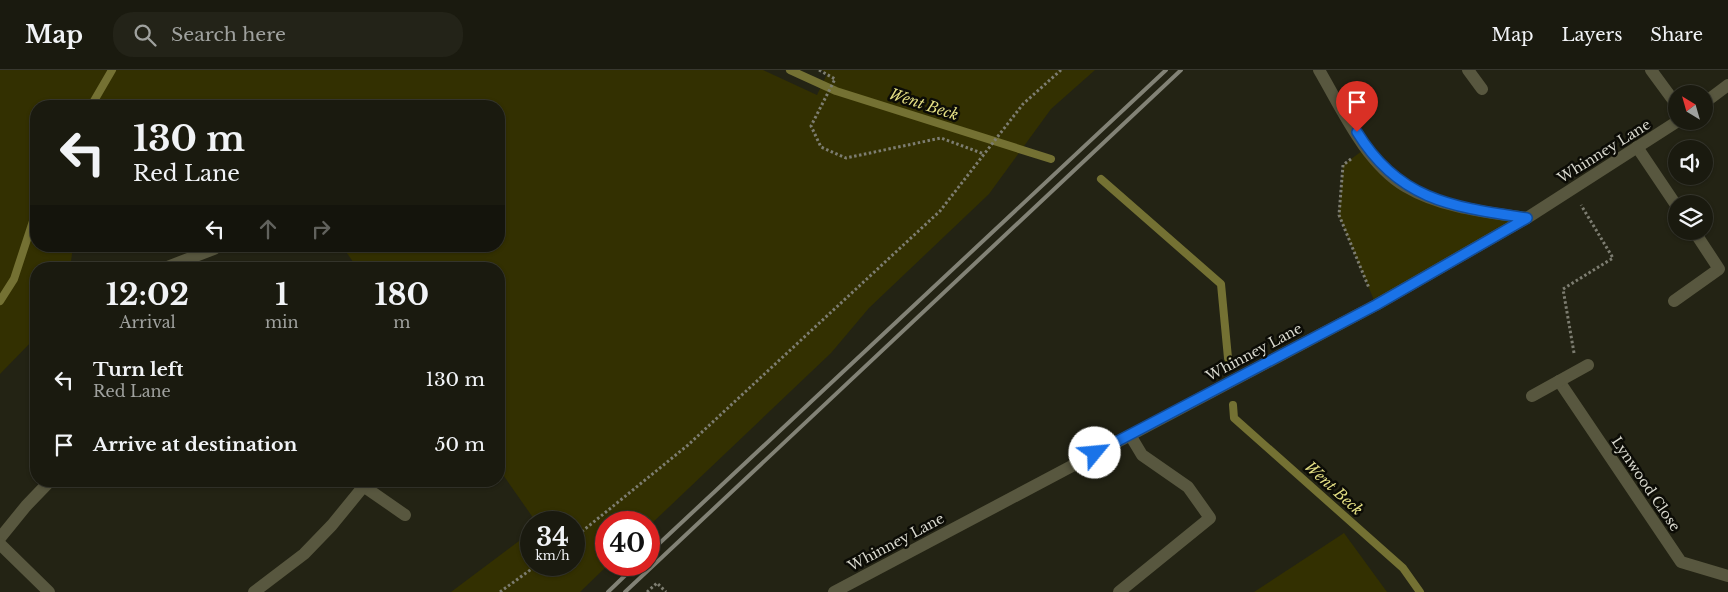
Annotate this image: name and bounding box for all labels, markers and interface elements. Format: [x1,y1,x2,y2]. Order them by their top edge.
search box [113,12,463,57]
text: Map [25,20,83,49]
icon: search [131,21,159,49]
text: Search here [171,23,286,46]
text: Map [1492,24,1533,46]
text: Layers [1561,24,1622,46]
text: Share [1650,24,1703,46]
pin [1336,81,1378,132]
water label: Went Beck [887,84,961,124]
north arrow [1668,85,1712,130]
map controls [1668,85,1713,240]
icon: arrive [1343,88,1371,116]
street label: Whinney Lane [1553,115,1654,187]
text: 130 m [133,117,245,160]
icon: left [50,120,115,185]
button: sound [1668,140,1713,185]
text: Red Lane [133,160,240,187]
button: layers [1668,195,1713,240]
icon: left [201,215,229,243]
icon: ahead [254,215,282,243]
icon: right [307,215,335,243]
text: 12:02 [106,276,189,313]
text: 1 [275,276,288,313]
text: 180 [374,276,429,313]
text: Arrival [119,312,176,332]
text: min [265,312,299,332]
text: m [393,312,410,332]
street label: Whinney Lane [1202,319,1305,385]
text: Turn left [93,358,184,381]
icon: left [50,366,78,394]
text: 130 m [425,368,485,391]
text: Red Lane [93,381,171,401]
position arrow [1068,426,1120,478]
icon: arrive [50,431,78,459]
text: Arrive at destination [93,433,297,456]
text: 50 m [435,433,485,456]
street label: Lynwood Close [1608,433,1684,535]
water label: Went Beck [1301,457,1367,519]
street label: Whinney Lane [844,509,947,575]
speed limit sign: 40 [595,511,660,576]
text: 34 [536,522,569,553]
text: km/h [535,548,570,563]

